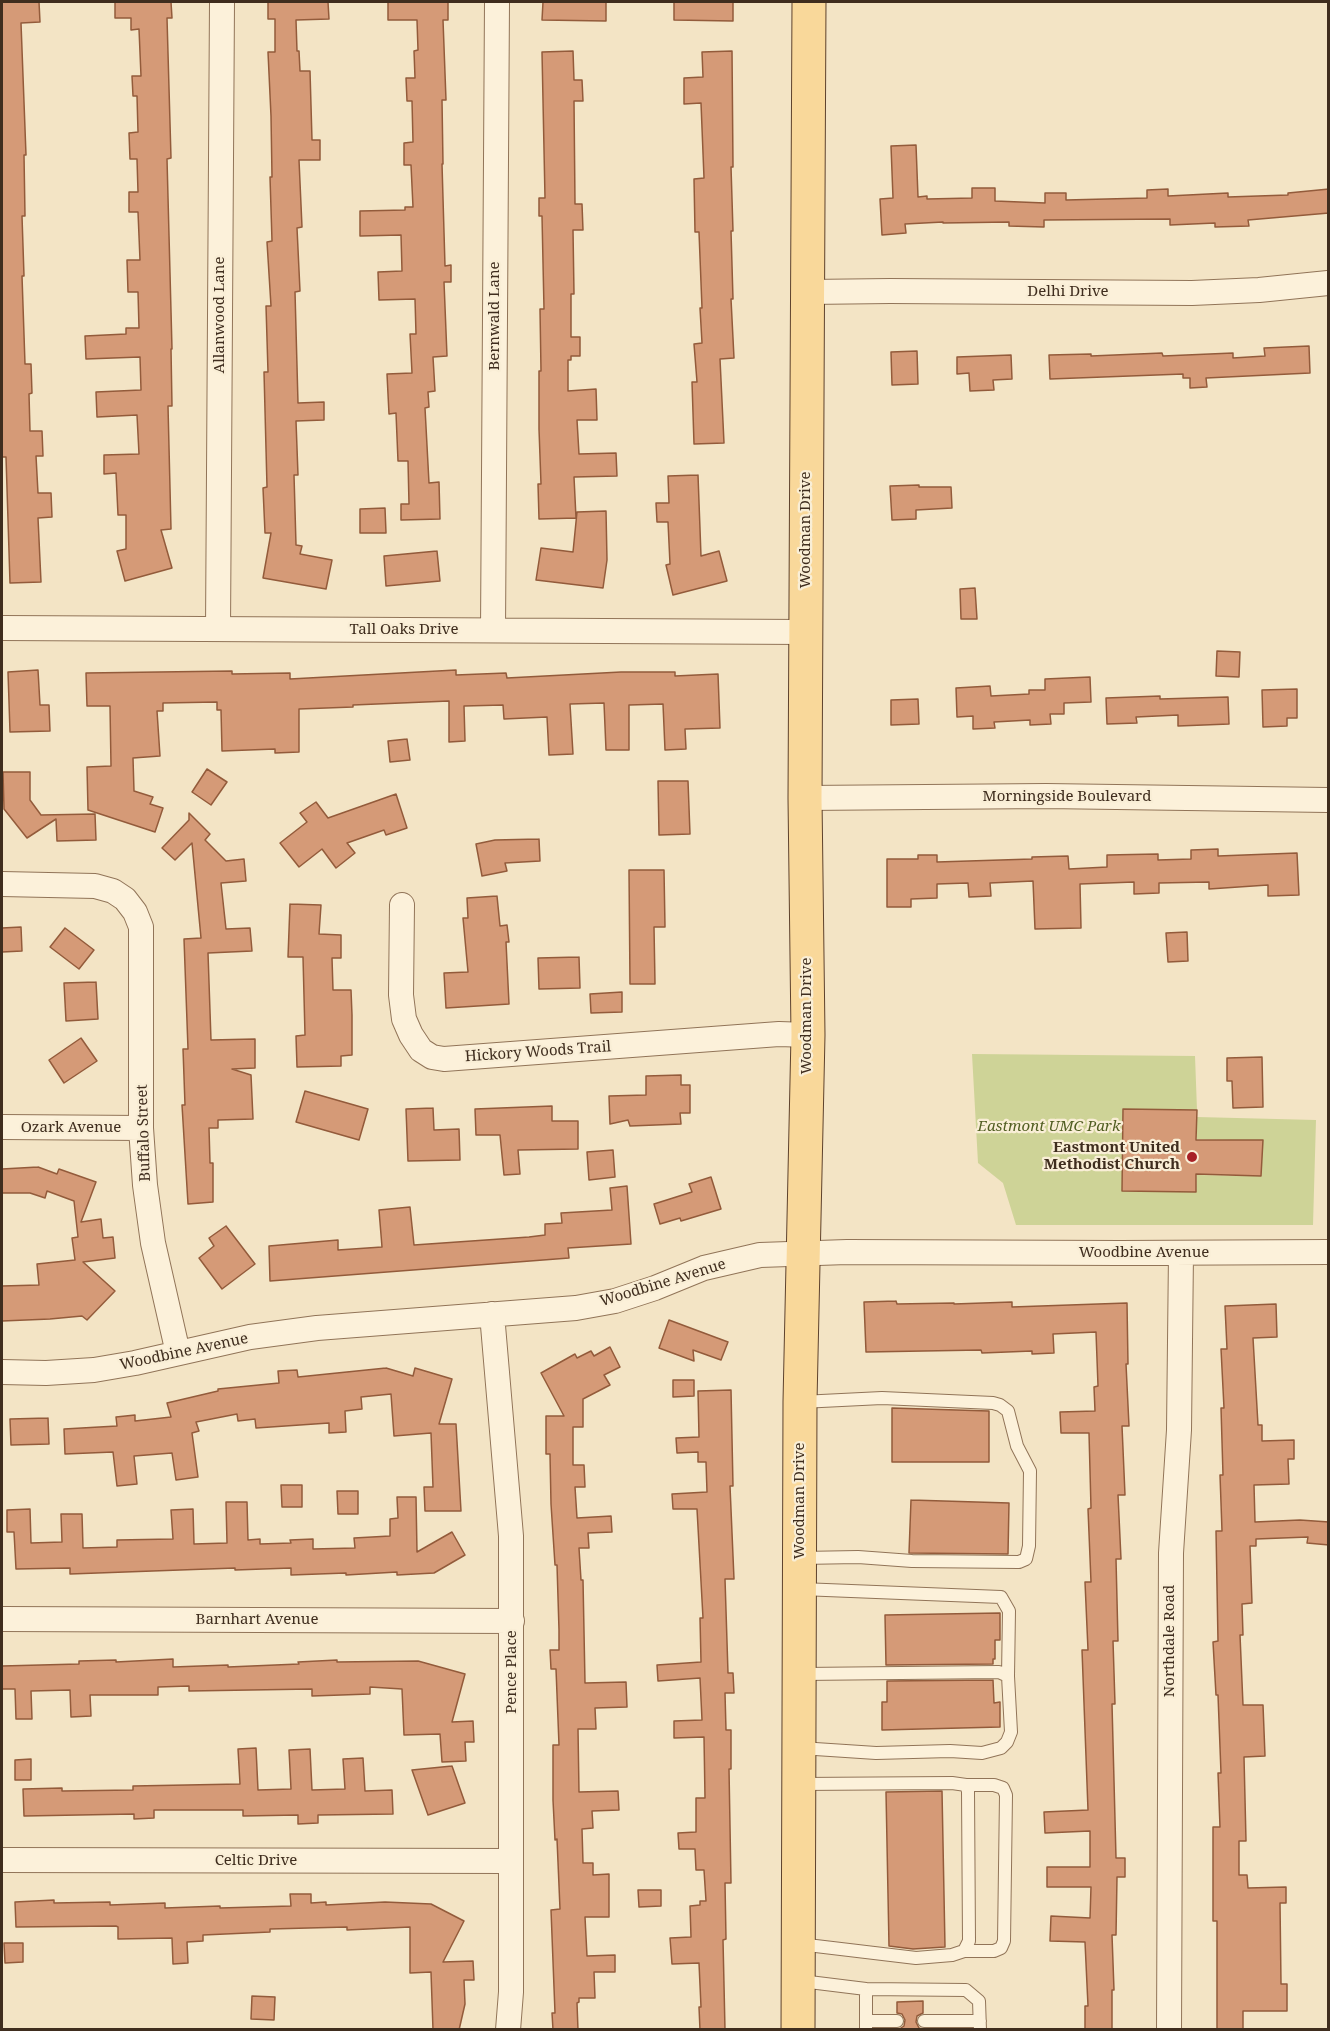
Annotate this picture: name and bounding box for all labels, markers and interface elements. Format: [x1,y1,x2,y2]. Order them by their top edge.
street label: Allanwood Lane [211,257,229,373]
street label: Bernwald Lane [486,261,504,371]
street label: Delhi Drive [1027,283,1109,301]
street label: Woodman Drive [797,472,815,588]
street label: Tall Oaks Drive [350,621,458,639]
street label: Morningside Boulevard [983,788,1151,806]
street label: Woodman Drive [798,958,816,1074]
street label: Hickory Woods Trail [464,1038,612,1066]
street label: Buffalo Street [133,1084,155,1182]
park label: Eastmont UMC Park [978,1118,1120,1136]
street label: Ozark Avenue [21,1119,121,1137]
place label: Eastmont United Methodist Church [1044,1139,1180,1174]
marker: Eastmont United Methodist Church [1185,1150,1199,1164]
street label: Woodbine Avenue [1079,1244,1209,1262]
street label: Woodbine Avenue [598,1255,728,1311]
street label: Woodbine Avenue [118,1330,250,1374]
street label: Woodman Drive [791,1443,809,1559]
street label: Northdale Road [1161,1585,1179,1697]
street label: Barnhart Avenue [196,1611,318,1629]
street label: Pence Place [503,1630,521,1714]
street label: Celtic Drive [215,1852,297,1870]

